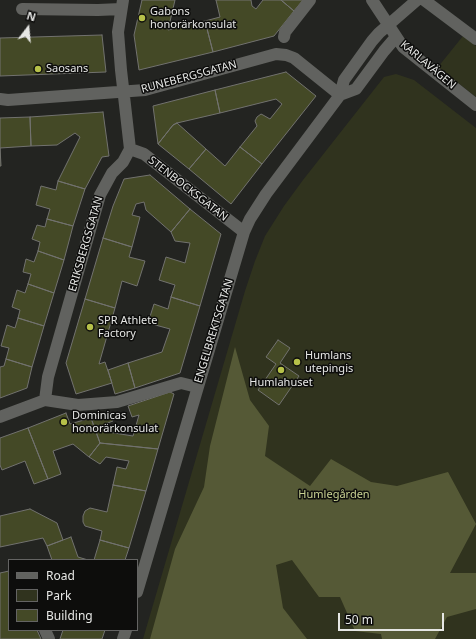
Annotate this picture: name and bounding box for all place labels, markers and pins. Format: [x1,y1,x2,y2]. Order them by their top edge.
place label: Gabons honorärkonsulat [150,5,236,31]
marker: Gabons honorärkonsulat [137,13,147,23]
place label: Saosans [46,62,88,76]
marker: Saosans [33,64,43,74]
place label: SPR Athlete Factory [98,314,157,340]
marker: SPR Athlete Factory [85,322,95,332]
place label: Humlans utepingis [305,349,353,375]
marker: Humlans utepingis [292,357,302,367]
marker: Humlahuset [276,365,286,375]
place label: Humlahuset [249,376,313,390]
place label: Dominicas honorärkonsulat [72,409,158,435]
marker: Dominicas honorärkonsulat [59,417,69,427]

